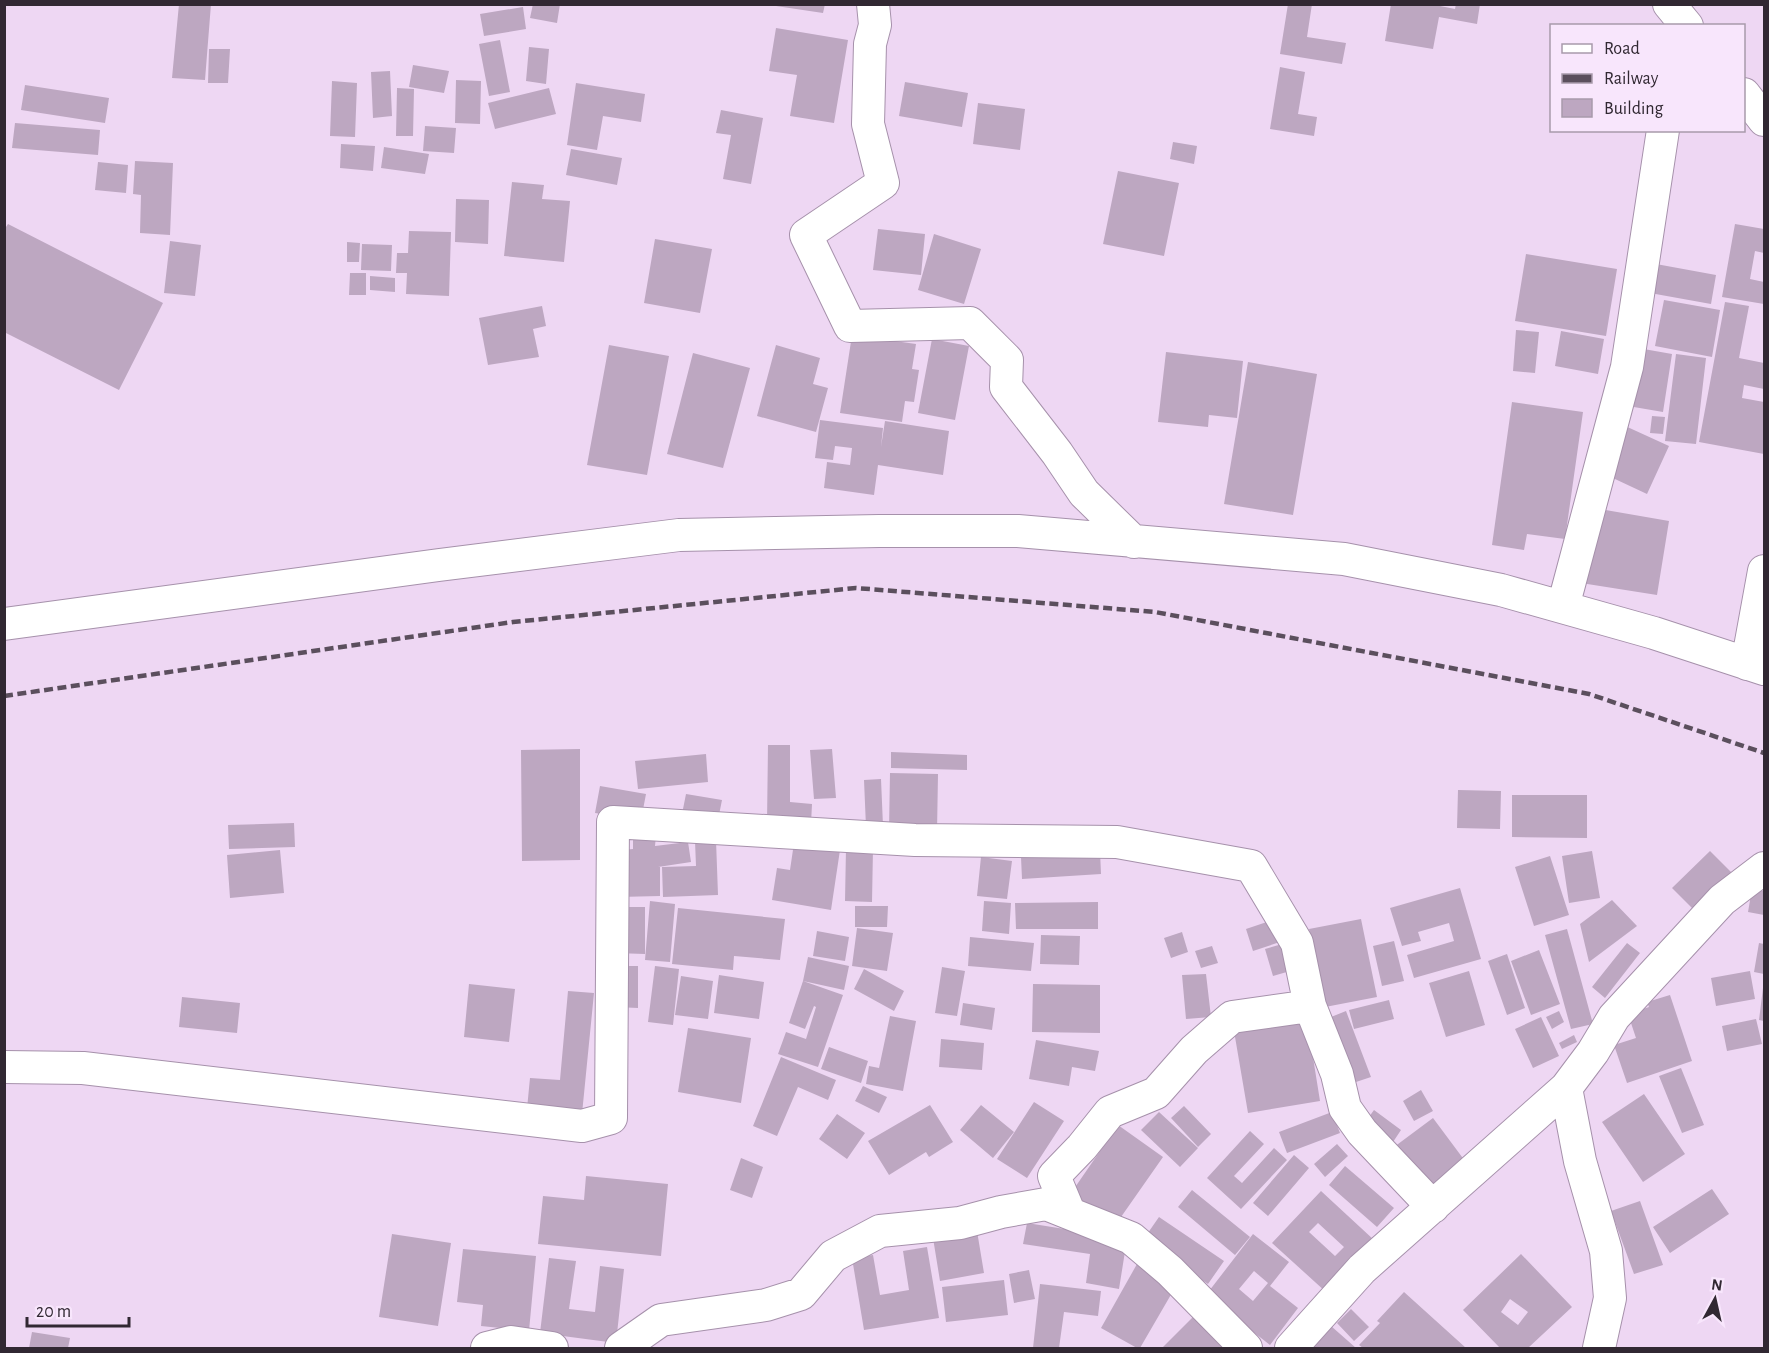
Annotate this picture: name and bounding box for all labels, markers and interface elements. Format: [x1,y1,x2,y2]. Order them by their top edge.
legend [1550,24,1745,132]
text: Road [1604,40,1640,58]
text: Railway [1604,70,1659,88]
text: Building [1604,100,1664,118]
north arrow [1685,1269,1745,1329]
text: N [1710,1276,1724,1294]
scale bar [27,1290,129,1328]
text: 20 m [36,1303,71,1321]

